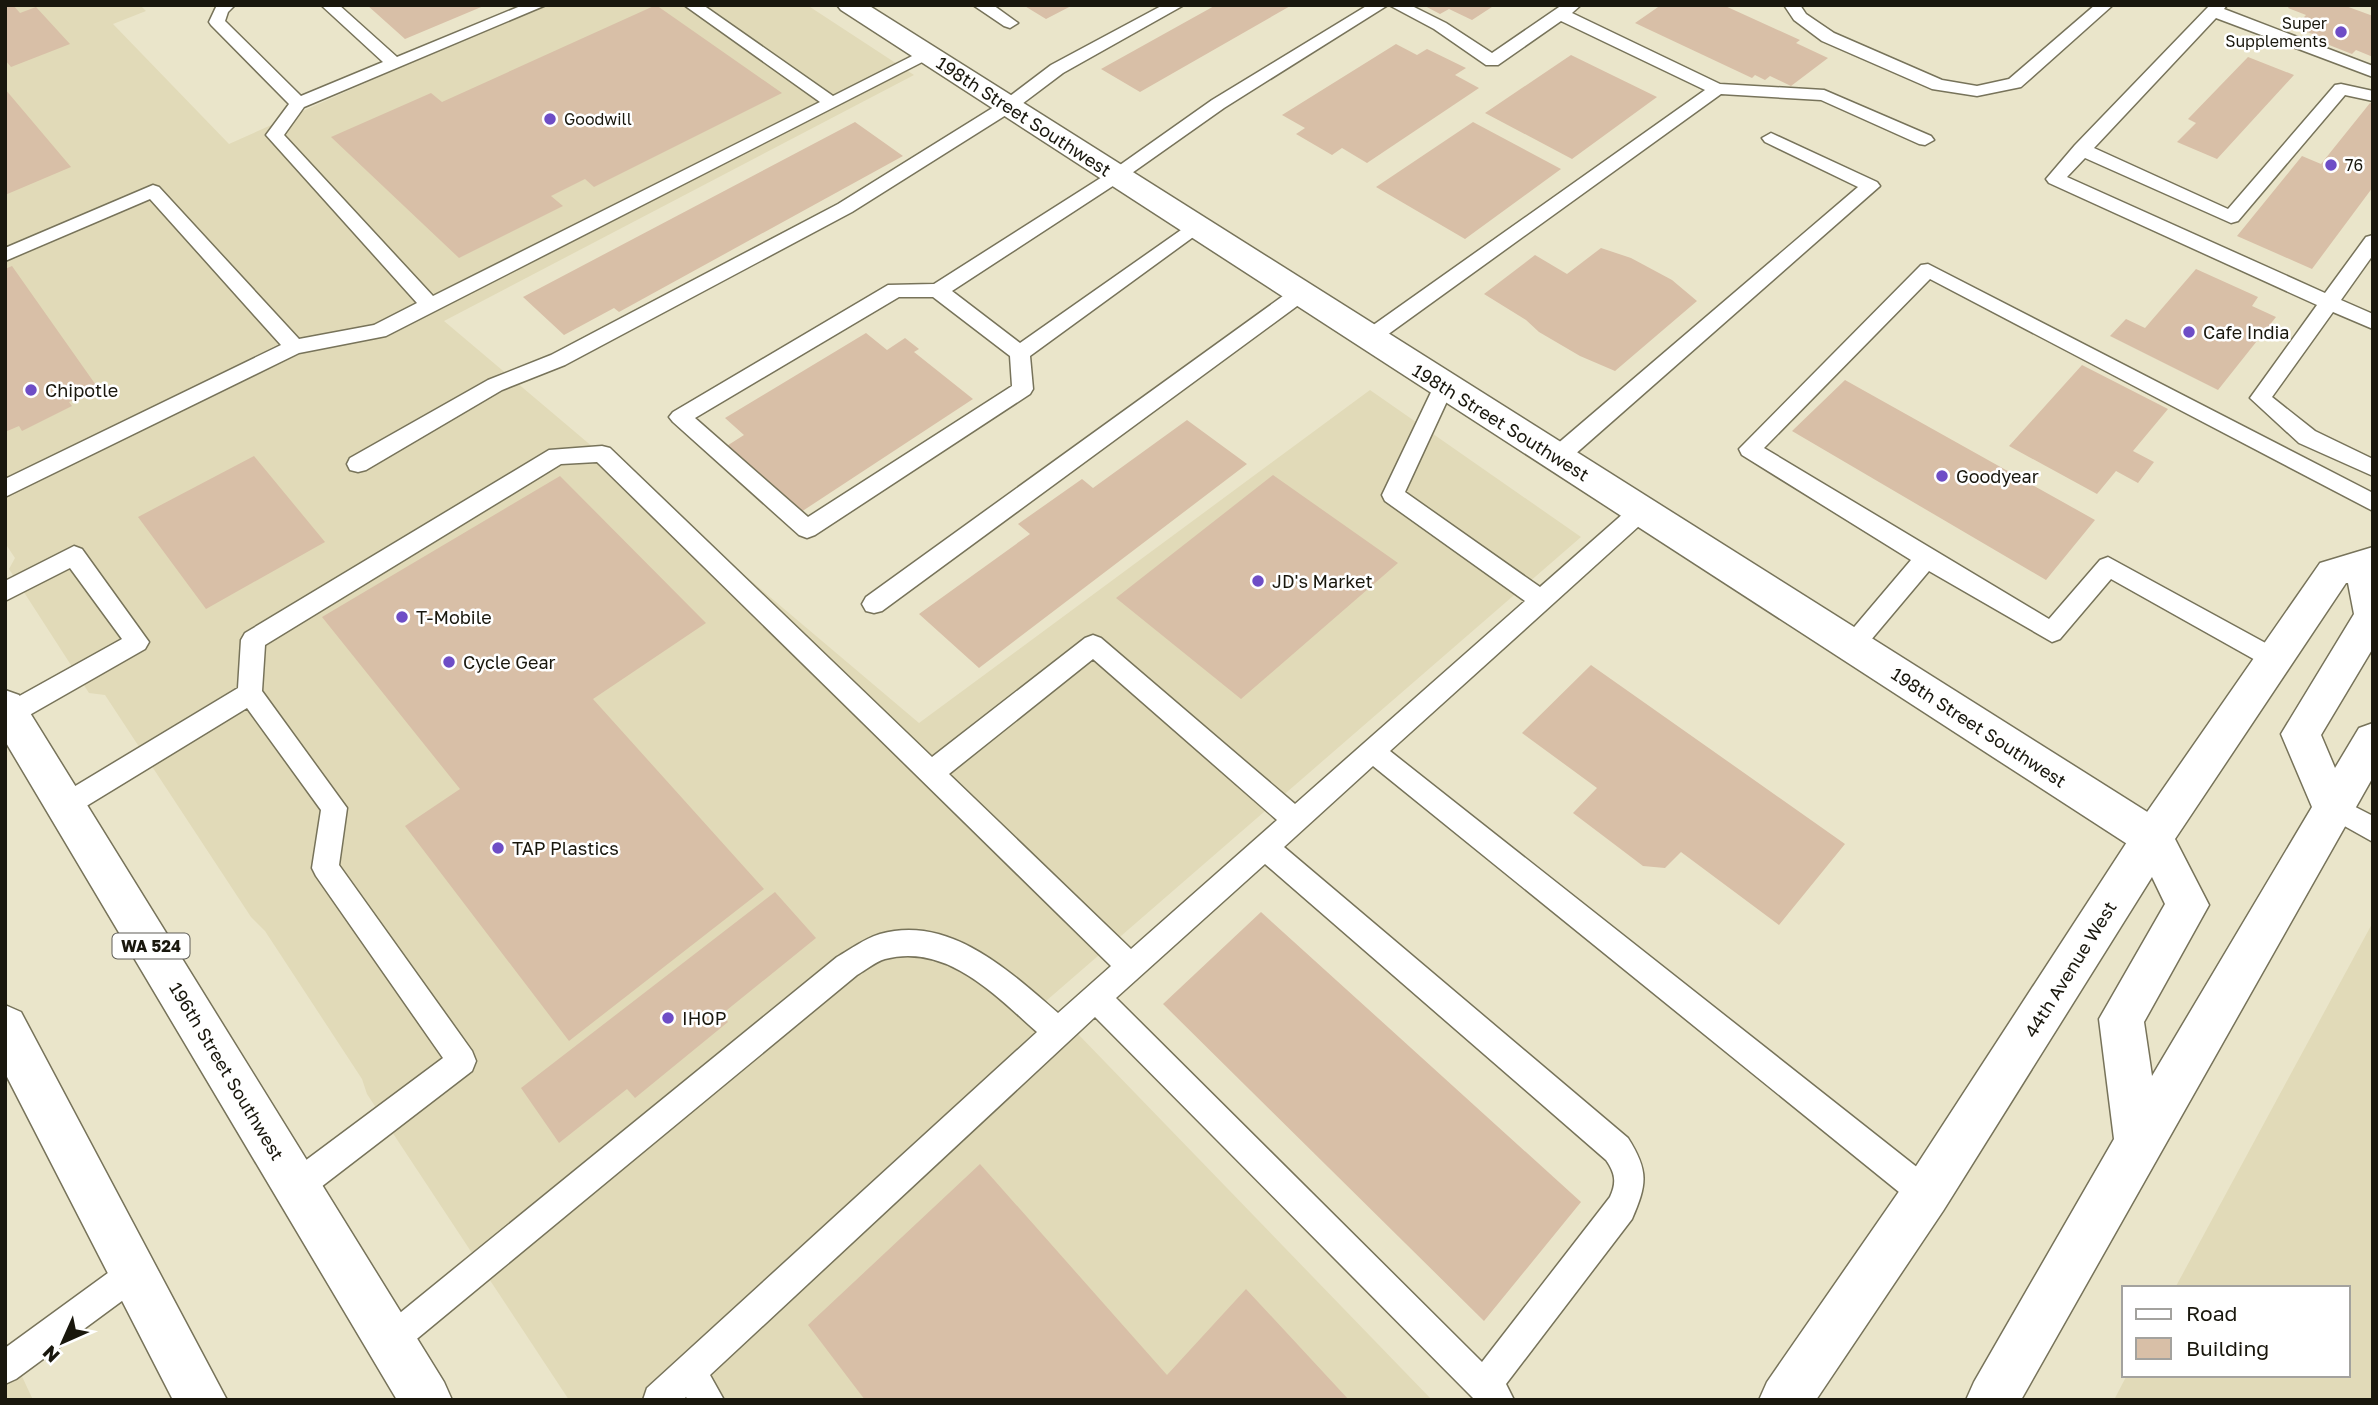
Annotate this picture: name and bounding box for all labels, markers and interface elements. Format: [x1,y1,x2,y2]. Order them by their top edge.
place label: Super Supplements [2225,13,2327,51]
marker: Super Supplements [2333,24,2349,40]
street label: 198th Street Southwest [932,51,1116,181]
place label: Goodwill [564,109,632,129]
marker: Goodwill [542,111,558,127]
place label: 76 [2345,155,2363,175]
marker: 76 [2323,157,2339,173]
place label: Cafe India [2203,321,2290,343]
marker: Cafe India [2181,324,2197,340]
street label: 198th Street Southwest [1409,359,1593,485]
place label: Chipotle [45,379,118,401]
marker: Chipotle [23,382,39,398]
place label: Goodyear [1956,465,2039,487]
marker: Goodyear [1934,468,1950,484]
place label: JD's Market [1272,570,1373,592]
marker: JD's Market [1250,573,1266,589]
place label: T-Mobile [416,606,492,628]
marker: T-Mobile [394,609,410,625]
place label: Cycle Gear [463,651,556,673]
marker: Cycle Gear [441,654,457,670]
street label: 198th Street Southwest [1887,662,2071,792]
place label: TAP Plastics [512,837,619,859]
marker: TAP Plastics [490,840,506,856]
street label: 44th Avenue West [2019,897,2121,1041]
road number: WA 524 [113,934,190,958]
street label: 196th Street Southwest [165,978,289,1164]
place label: IHOP [682,1007,726,1029]
marker: IHOP [660,1010,676,1026]
legend [2122,1286,2350,1377]
text: Road [2186,1300,2237,1326]
north arrow [28,1307,98,1377]
text: Building [2186,1335,2269,1361]
text: N [37,1341,64,1368]

